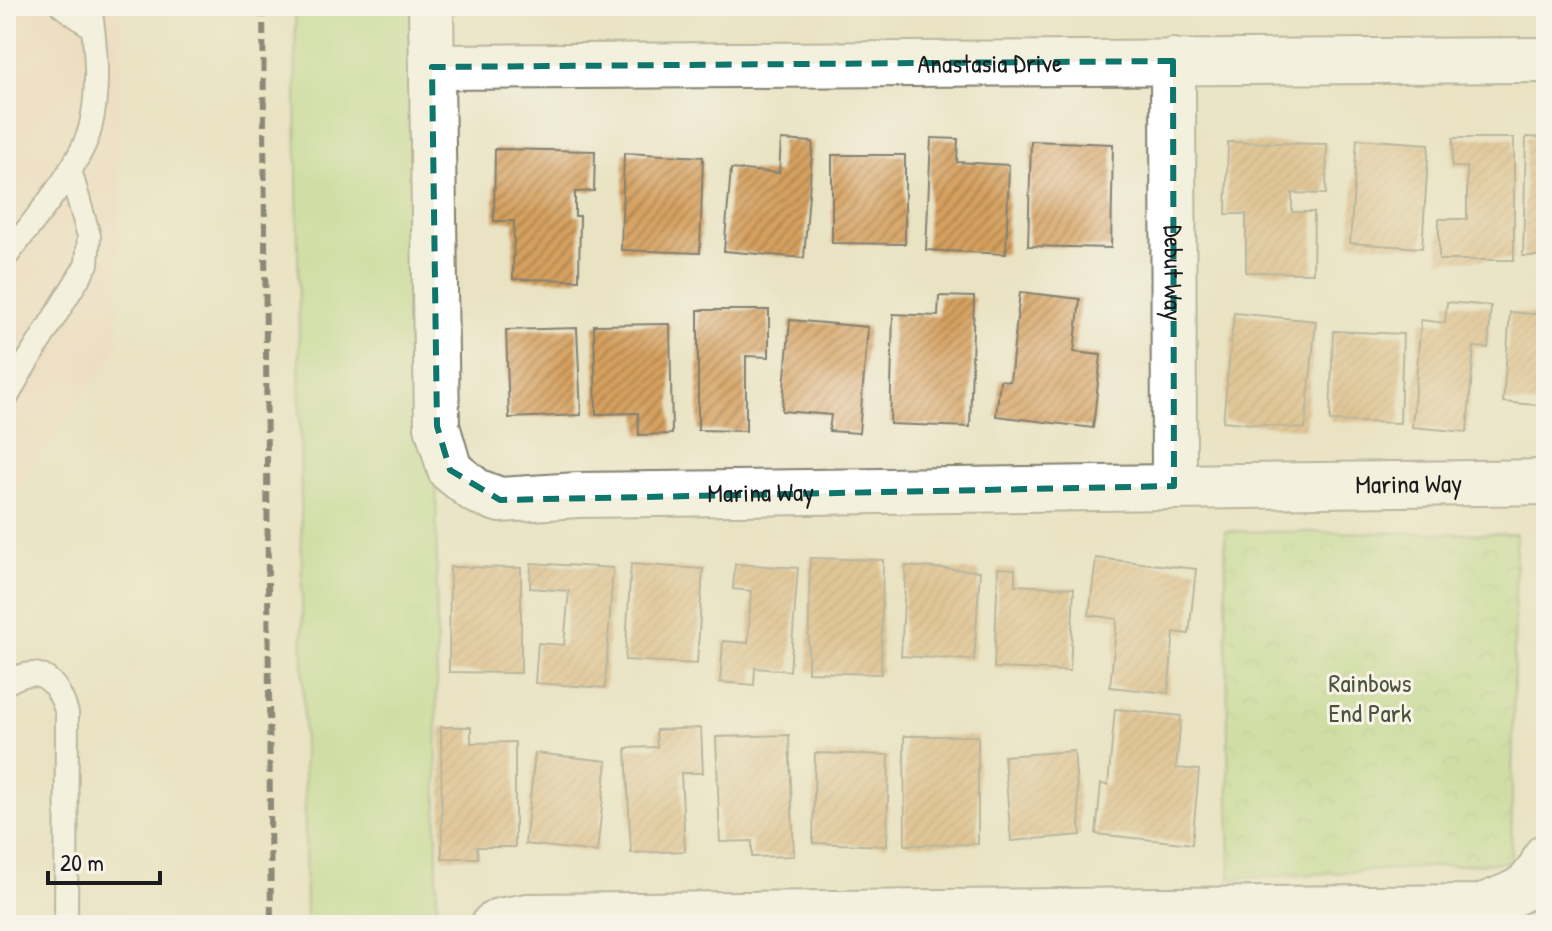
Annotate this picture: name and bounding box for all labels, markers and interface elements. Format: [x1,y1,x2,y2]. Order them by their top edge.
street label: Anastasia Drive [917,45,1063,81]
street label: Debut Way [1156,225,1192,321]
street label: Marina Way [1355,465,1462,502]
street label: Marina Way [707,474,814,510]
park label: Rainbows End Park [1329,665,1412,730]
scale bar [48,835,160,885]
text: 20 m [60,846,104,878]

